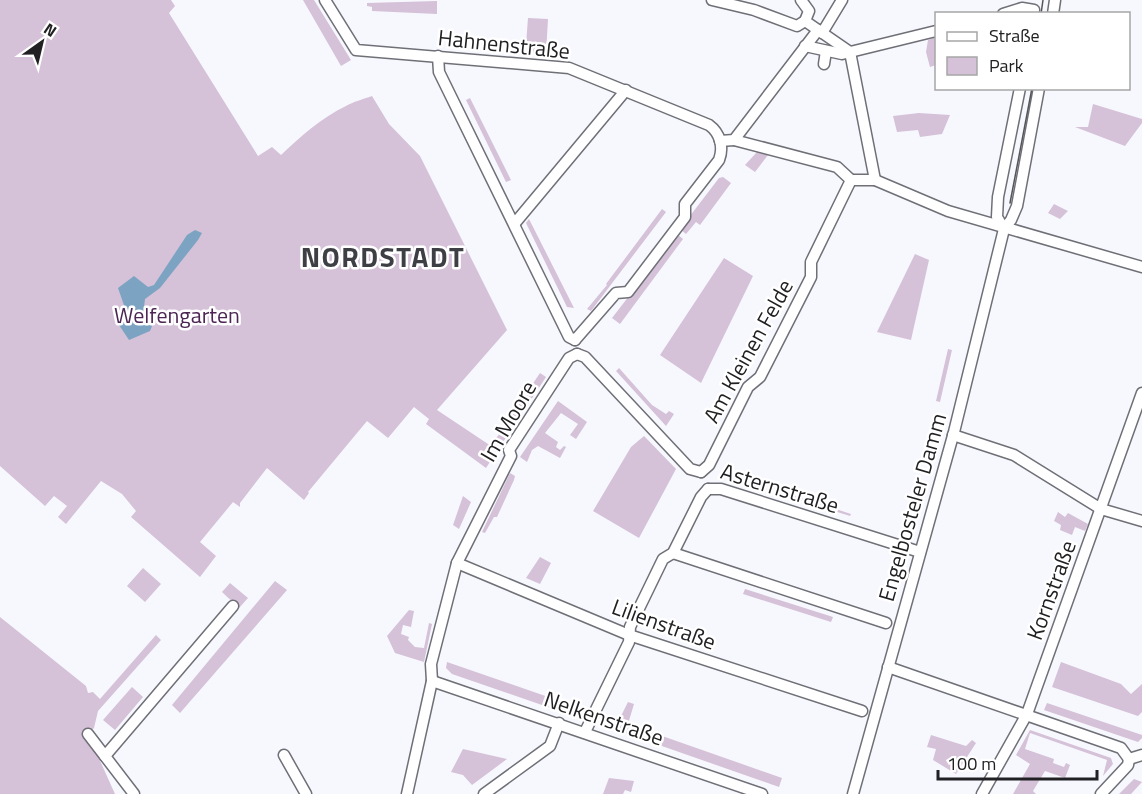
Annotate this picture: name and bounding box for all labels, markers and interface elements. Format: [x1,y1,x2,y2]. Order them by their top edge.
north arrow [12,12,72,72]
legend [935,12,1130,90]
text: N [39,17,62,43]
street label: Hahnenstraße [436,20,572,68]
text: Straße [989,22,1040,49]
text: Park [989,52,1024,79]
district label: NORDSTADT [301,235,465,278]
street label: Am Kleinen Felde [694,273,802,429]
park label: Welfengarten [114,298,240,332]
street label: Im Moore [471,374,545,468]
street label: Engelbosteler Damm [869,409,955,605]
street label: Asternstraße [717,454,843,522]
street label: Kornstraße [1017,536,1085,644]
street label: Lilienstraße [607,589,721,659]
street label: Nelkenstraße [540,682,668,754]
scale bar [938,743,1097,781]
text: 100 m [947,750,996,777]

